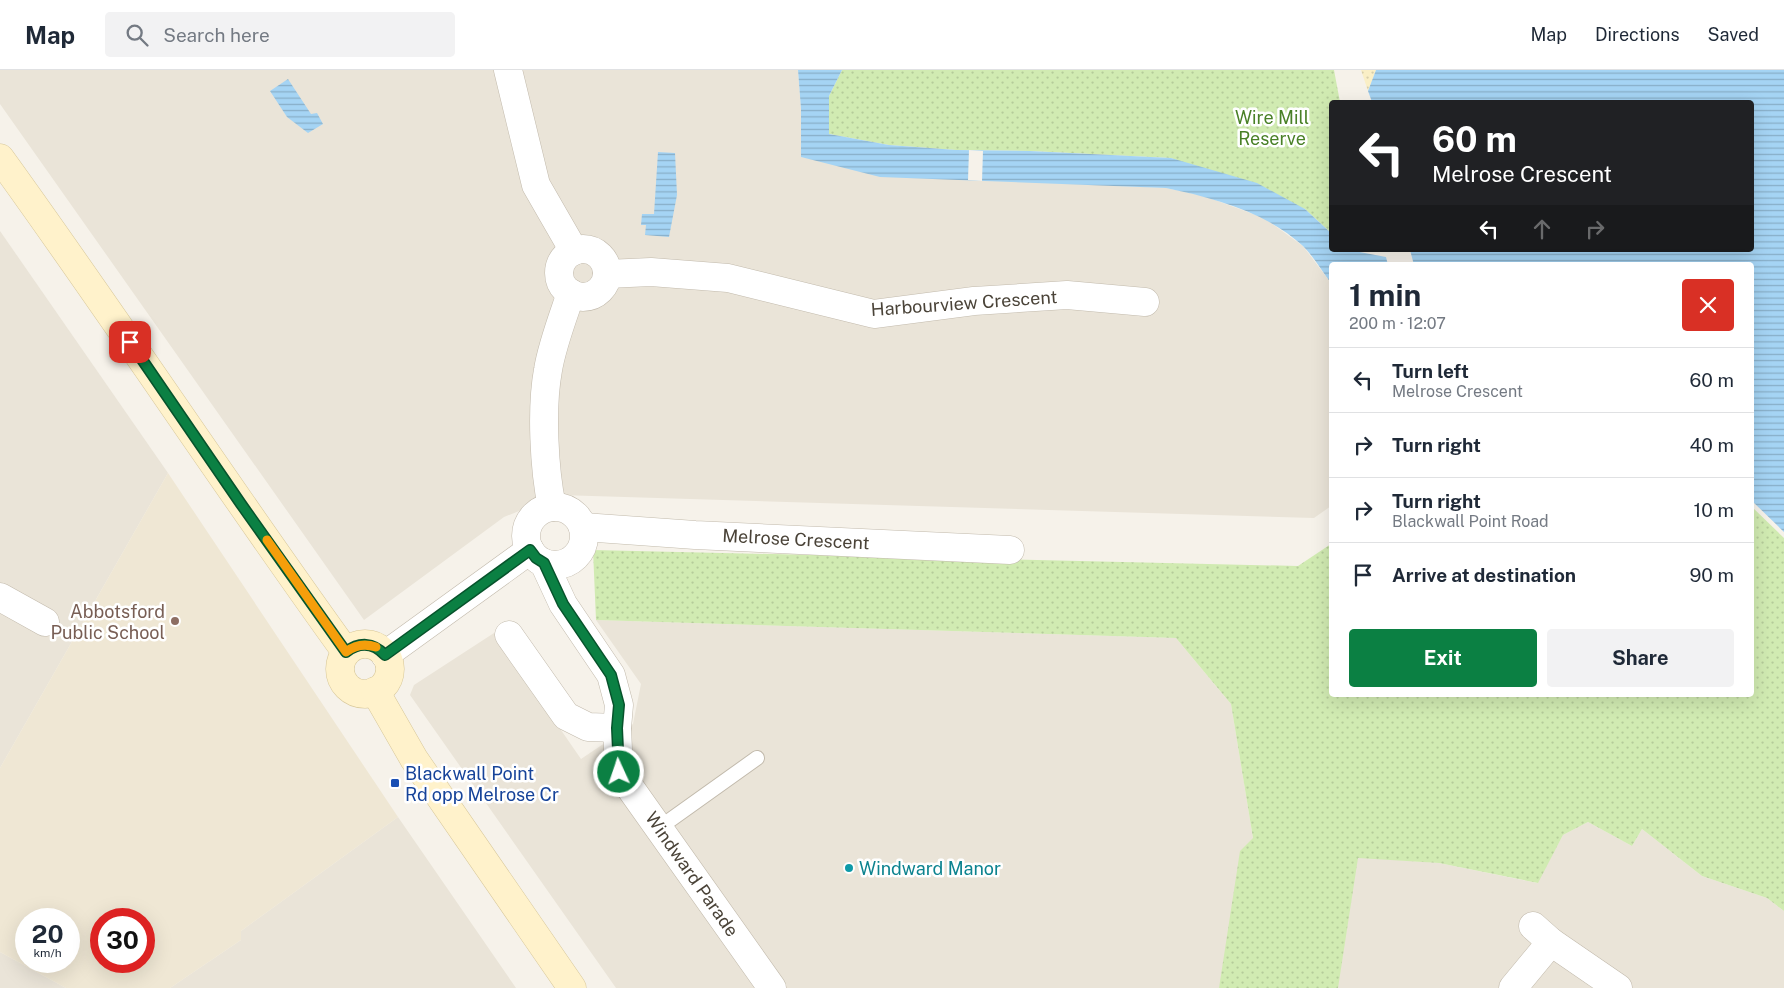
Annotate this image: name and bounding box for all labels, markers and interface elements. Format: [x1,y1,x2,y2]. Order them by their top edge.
search box [105,12,455,57]
text: Map [25,21,75,49]
icon: search [123,21,151,49]
text: Search here [163,24,270,46]
text: Map [1530,24,1567,45]
text: Directions [1595,24,1680,45]
text: Saved [1708,24,1759,45]
park label: Wire Mill Reserve [1235,107,1309,149]
text: 60 m [1432,119,1517,160]
icon: left [1349,120,1414,185]
text: Melrose Crescent [1432,161,1612,187]
icon: left [1475,215,1503,243]
icon: ahead [1528,215,1556,243]
icon: right [1581,215,1609,243]
text: 1 min [1349,277,1421,313]
button: close [1682,279,1734,331]
street label: Harbourview Crescent [870,286,1058,320]
text: 200 m · 12:07 [1349,314,1446,333]
pin [109,321,151,363]
icon: arrive [116,328,144,356]
text: Turn left [1392,360,1469,382]
icon: left [1349,366,1377,394]
text: 60 m [1690,369,1734,391]
text: Melrose Crescent [1392,382,1523,401]
icon: right [1349,431,1377,459]
text: Turn right [1392,434,1481,456]
text: 40 m [1689,434,1734,456]
text: Turn right [1392,490,1481,512]
icon: right [1349,496,1377,524]
text: 10 m [1694,499,1734,521]
text: Blackwall Point Road [1392,512,1549,531]
street label: Melrose Crescent [722,525,870,553]
icon: arrive [1349,561,1377,589]
text: Arrive at destination [1392,564,1576,586]
text: 90 m [1690,564,1734,586]
place label: Abbotsford Public School [51,601,165,643]
marker: Abbotsford Public School [169,615,181,627]
button: Exit [1349,629,1537,687]
button: Share [1547,629,1734,687]
position arrow [592,745,644,797]
place label: Blackwall Point Rd opp Melrose Cr [405,763,559,805]
marker: Blackwall Point Rd opp Melrose Cr [389,777,401,789]
street label: Windward Parade [641,808,743,940]
place label: Windward Manor [859,858,1001,879]
marker: Windward Manor [843,862,855,874]
speed limit sign: 30 [90,908,155,973]
text: 20 [32,919,64,949]
text: km/h [33,946,62,960]

